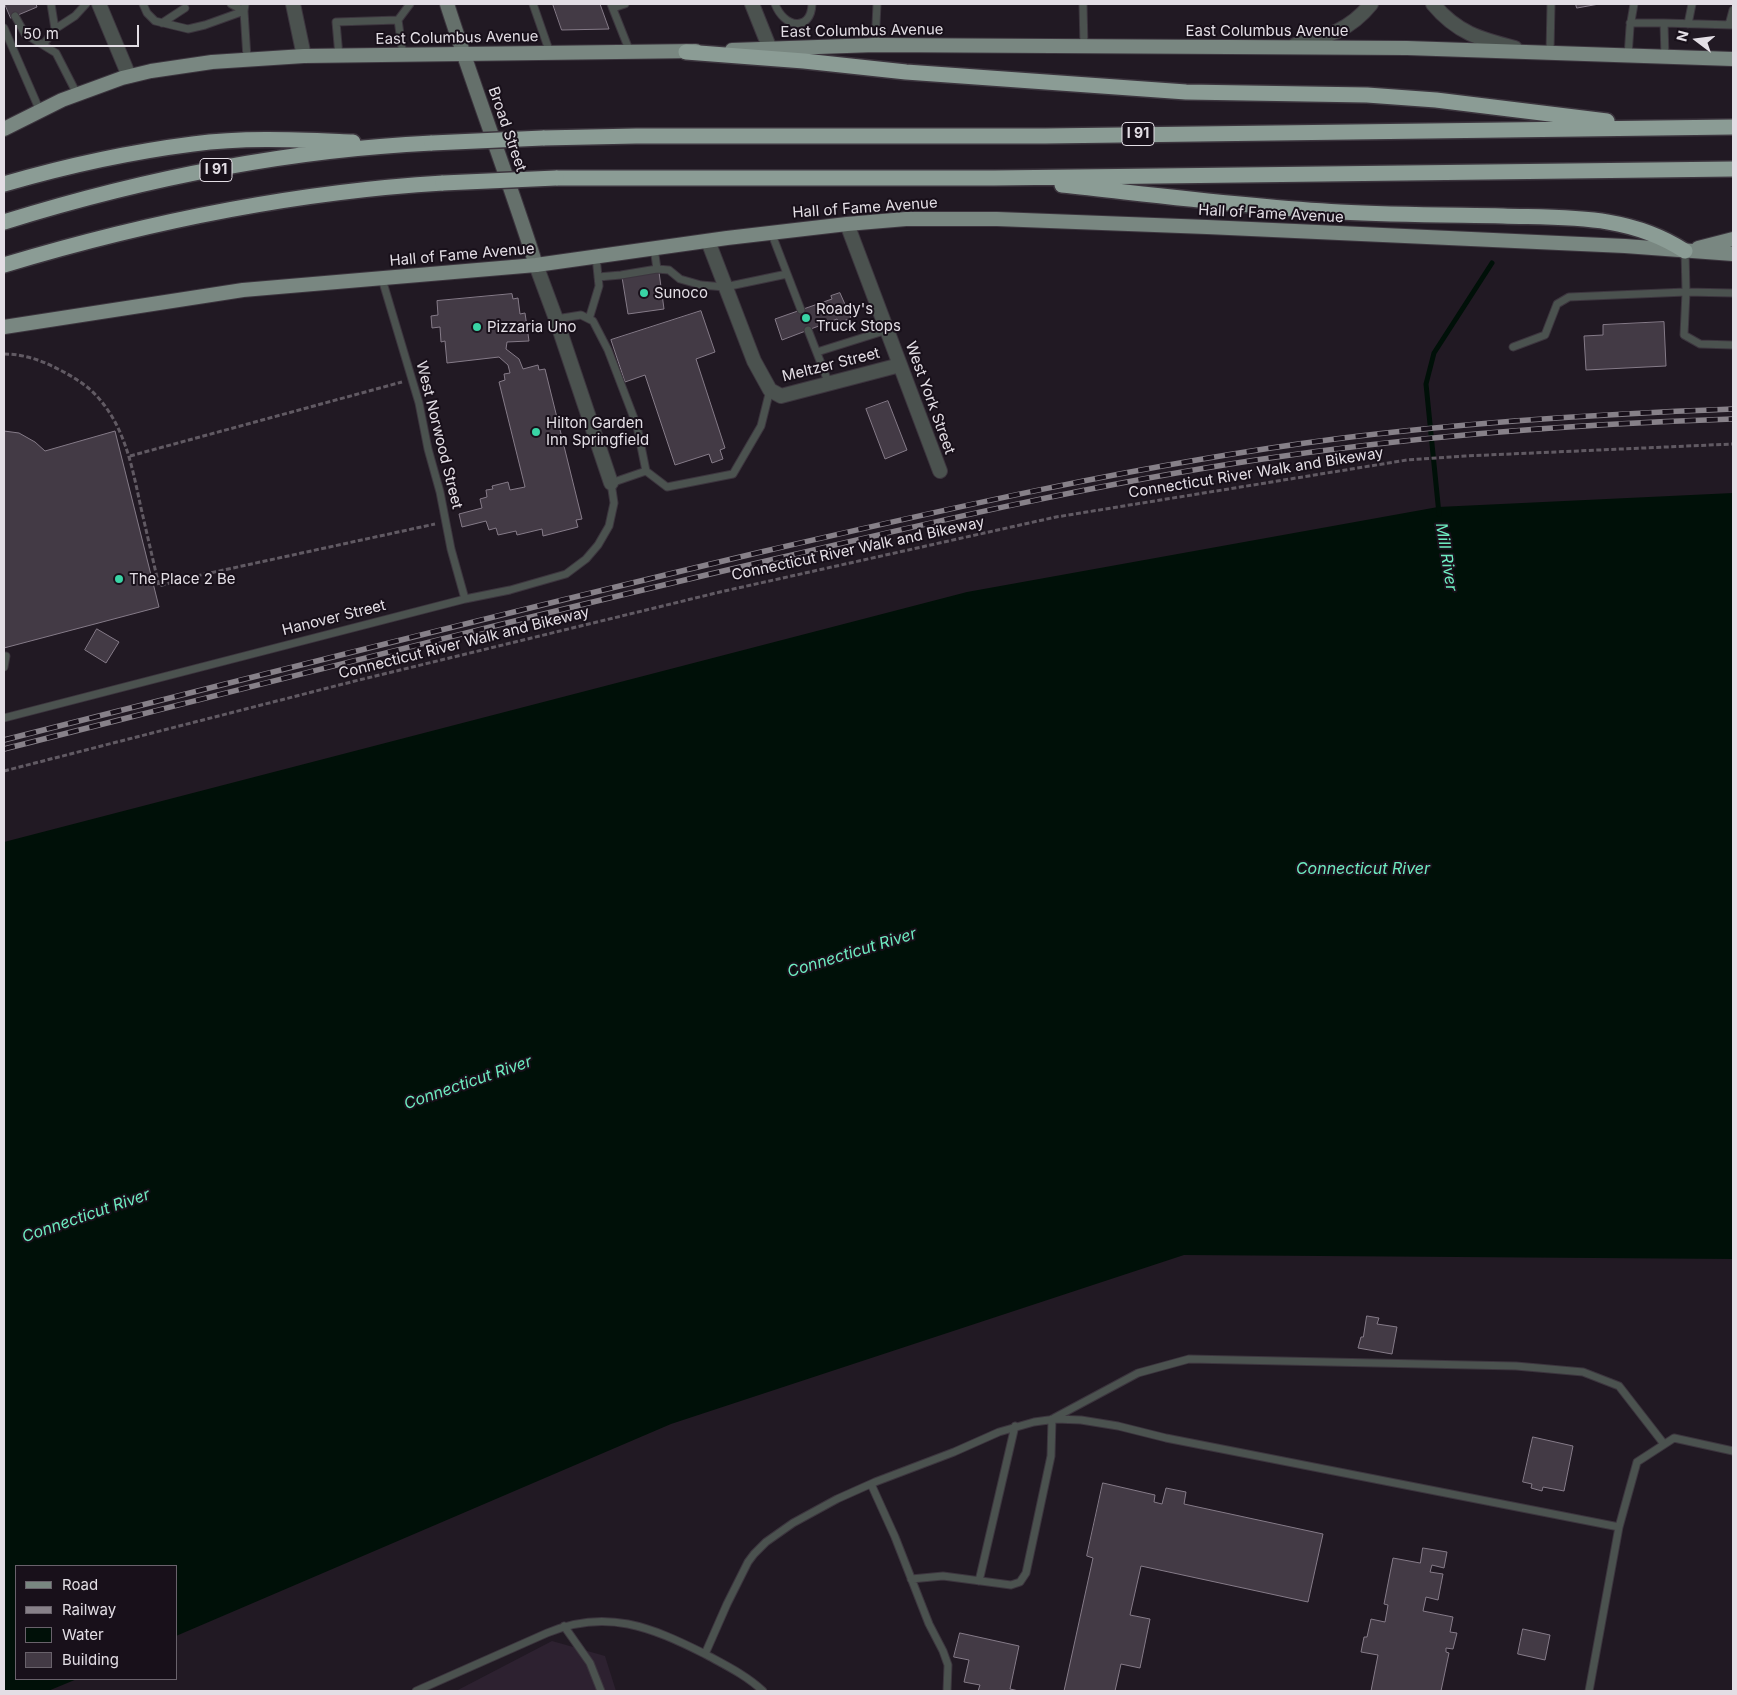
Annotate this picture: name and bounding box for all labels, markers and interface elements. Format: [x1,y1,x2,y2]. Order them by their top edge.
scale bar [18,15,141,47]
north arrow [1672,15,1722,65]
street label: East Columbus Avenue [780,21,944,41]
street label: East Columbus Avenue [1186,22,1348,40]
text: 50 m [23,24,59,43]
street label: East Columbus Avenue [375,28,539,48]
text: N [1672,29,1692,43]
street label: Broad Street [484,84,530,174]
road number: I 91 [1122,122,1154,146]
road number: I 91 [200,158,232,182]
street label: Hall of Fame Avenue [792,194,938,222]
street label: Hall of Fame Avenue [1198,201,1344,227]
street label: Hall of Fame Avenue [389,240,535,270]
place label: Sunoco [654,284,708,302]
marker: Sunoco [638,287,650,299]
place label: Roady's Truck Stops [816,300,901,335]
marker: Roady's Truck Stops [800,312,812,324]
place label: Pizzaria Uno [487,318,576,336]
marker: Pizzaria Uno [471,321,483,333]
street label: West York Street [901,339,959,457]
street label: Meltzer Street [780,344,882,386]
street label: West Norwood Street [412,359,466,511]
place label: Hilton Garden Inn Springfield [546,414,649,449]
marker: Hilton Garden Inn Springfield [530,426,542,438]
street label: Connecticut River Walk and Bikeway [1127,444,1385,502]
street label: Connecticut River Walk and Bikeway [730,513,986,585]
water label: Mill River [1431,522,1461,592]
place label: The Place 2 Be [129,570,236,588]
marker: The Place 2 Be [113,573,125,585]
street label: Hanover Street [280,596,388,640]
street label: Connecticut River Walk and Bikeway [337,603,591,683]
water label: Connecticut River [1296,859,1430,879]
water label: Connecticut River [785,924,919,982]
water label: Connecticut River [401,1052,535,1114]
water label: Connecticut River [19,1185,153,1247]
legend [15,1565,178,1680]
text: Road [62,1575,98,1594]
text: Railway [62,1600,116,1619]
text: Water [62,1625,104,1644]
text: Building [62,1650,119,1669]

